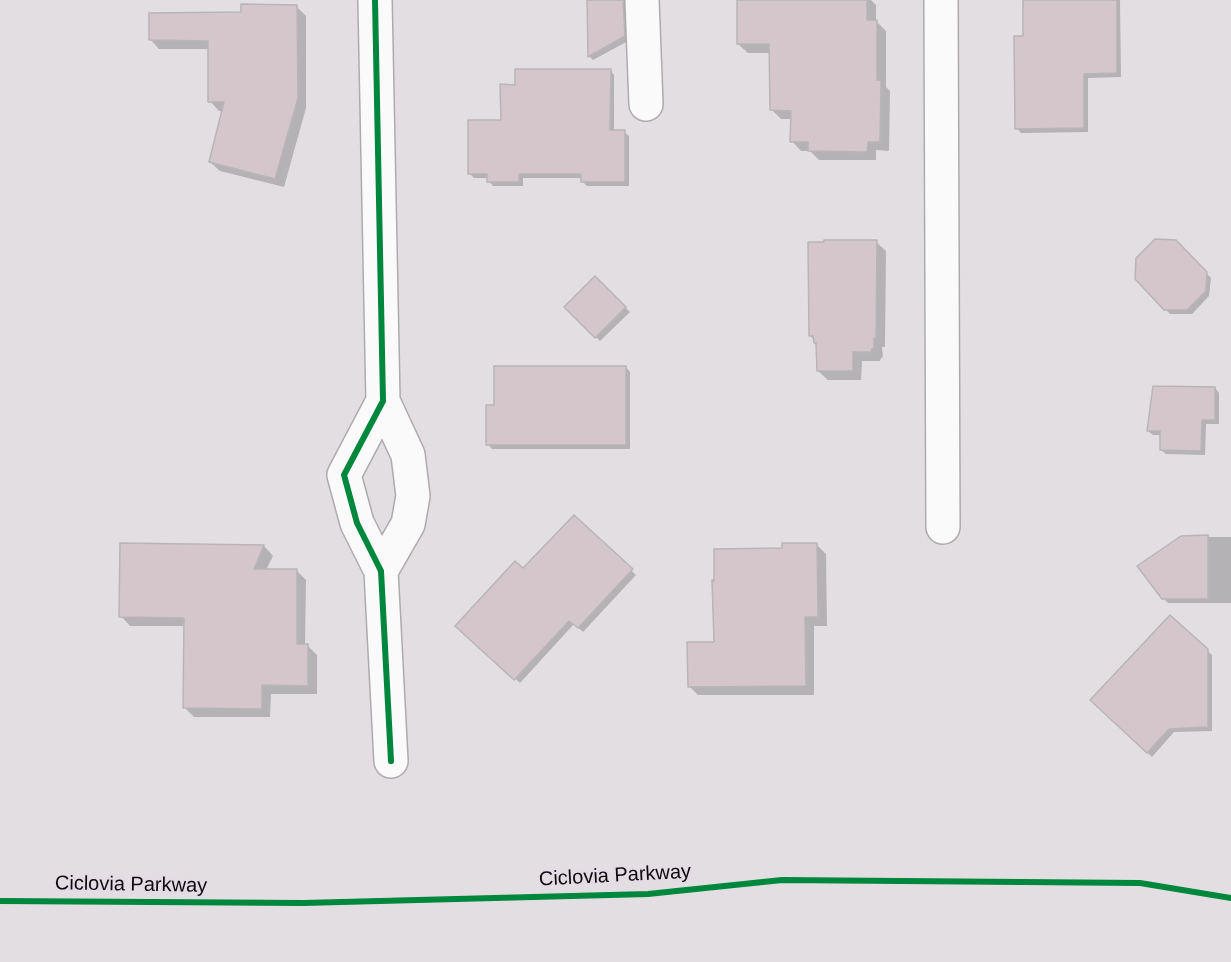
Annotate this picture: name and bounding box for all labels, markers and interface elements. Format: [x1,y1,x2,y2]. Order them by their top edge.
street label: Ciclovia Parkway [538,860,692,892]
street label: Ciclovia Parkway [55,872,207,898]

